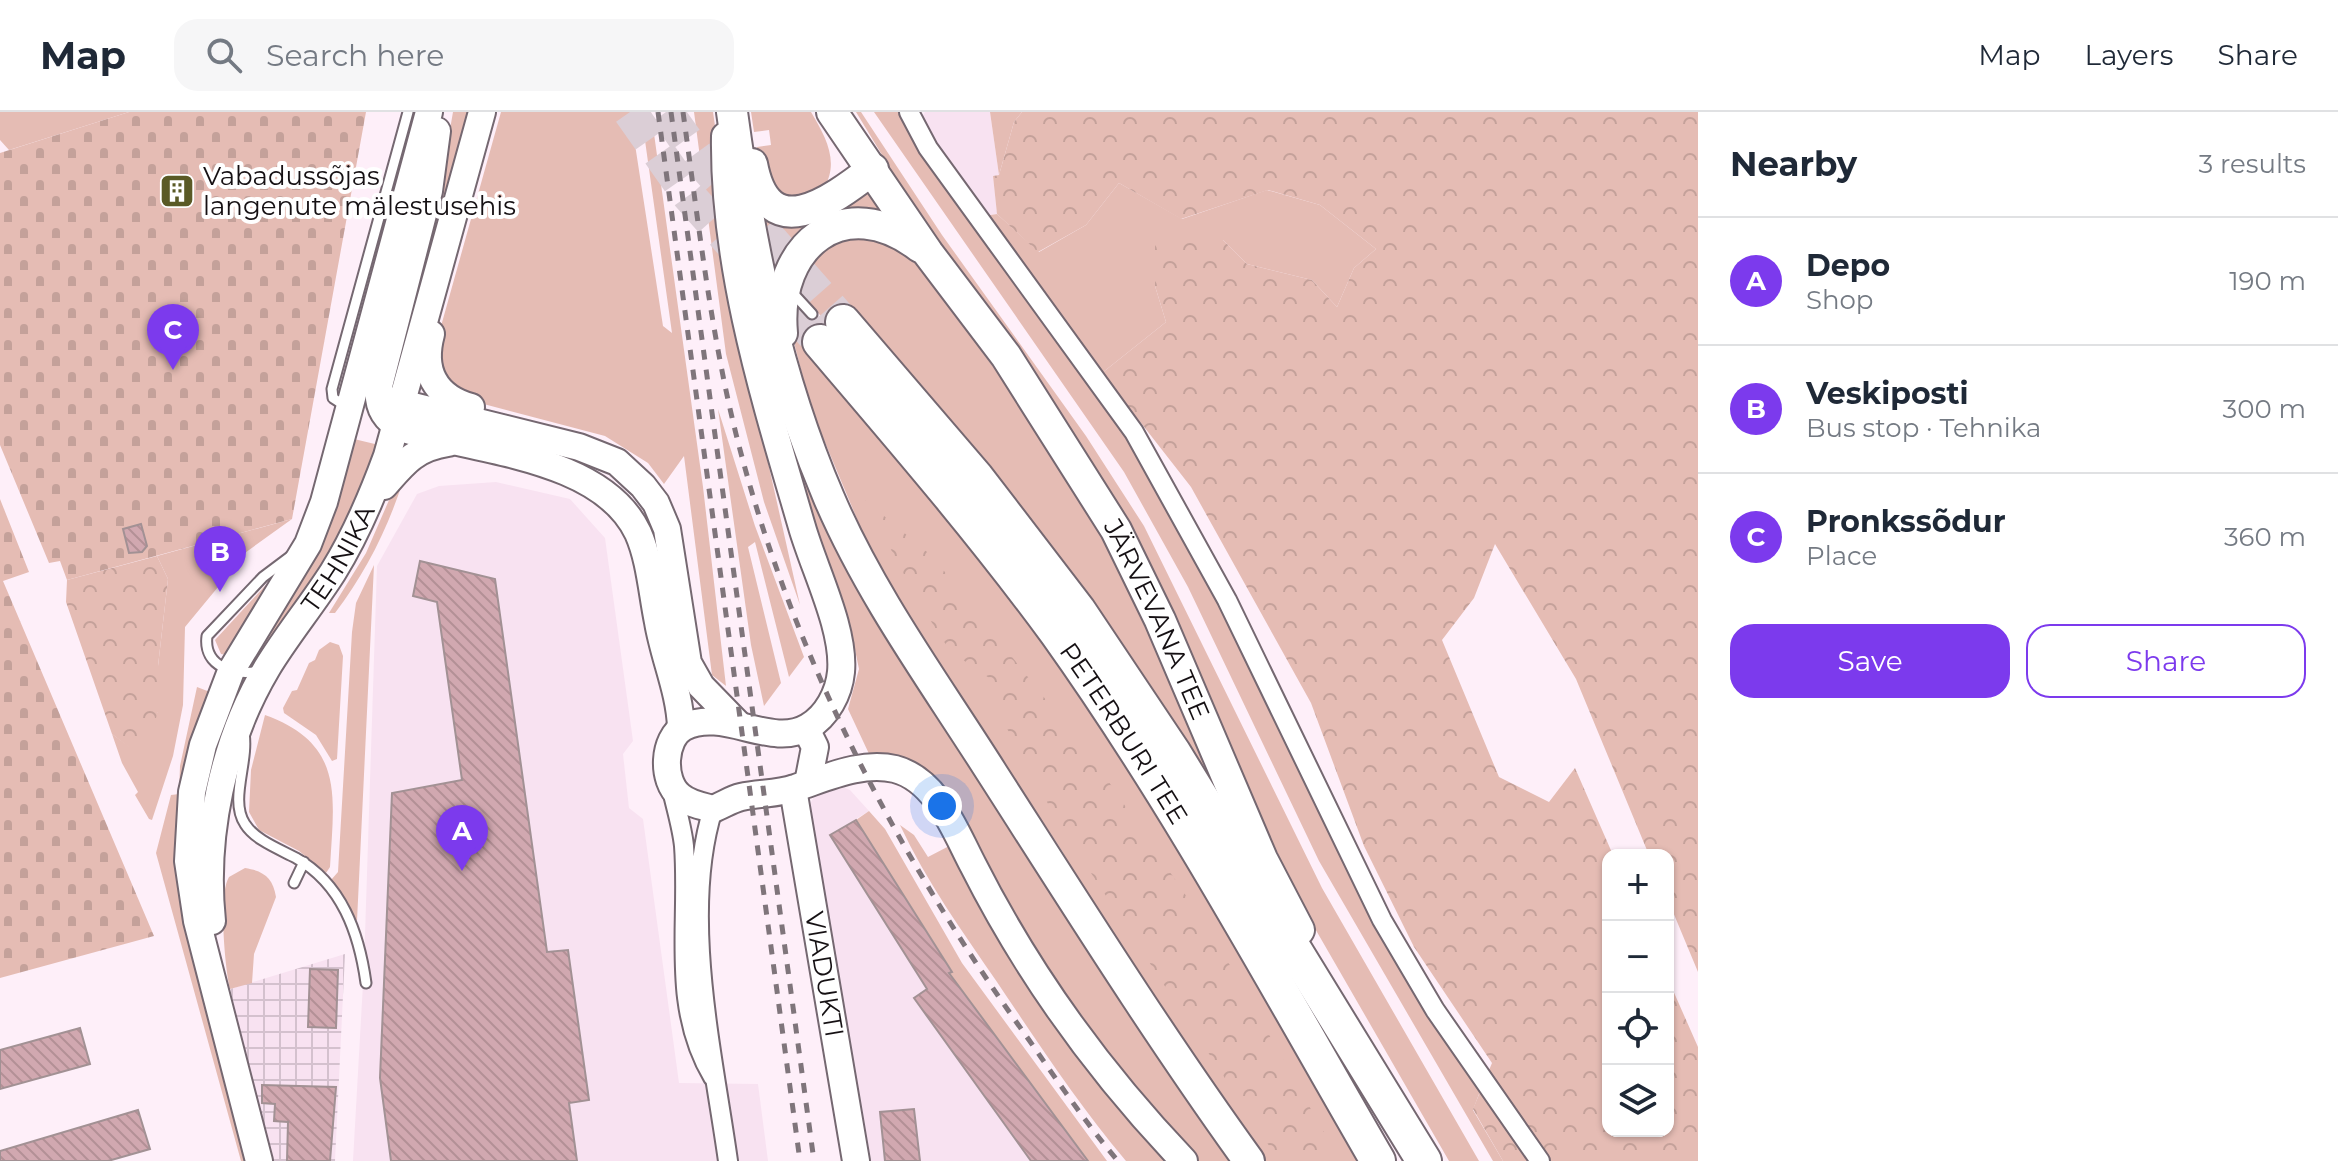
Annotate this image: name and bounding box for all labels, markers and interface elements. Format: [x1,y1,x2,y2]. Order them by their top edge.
search box [174,19,734,91]
text: Map [40,32,126,79]
icon: search [202,33,246,77]
text: Search here [266,37,444,74]
text: Map [1978,38,2041,72]
text: Layers [2085,38,2174,72]
text: Share [2218,38,2298,72]
text: Nearby [1730,143,1857,185]
text: 3 results [2199,148,2306,180]
place label: Vabadussõjas langenute mälestusehis [203,160,516,222]
building icon: Vabadussõjas langenute mälestusehis [158,172,196,210]
text: Depo [1806,247,1890,284]
text: A [1746,265,1766,297]
text: 190 m [2229,265,2306,297]
text: Shop [1806,284,1874,316]
pin: C [147,304,199,370]
text: Veskiposti [1806,375,1969,412]
text: B [1746,393,1766,425]
text: 300 m [2223,393,2306,425]
text: Bus stop · Tehnika [1806,412,2041,444]
street label: TEHNIKA [294,500,382,618]
text: Pronkssõdur [1806,503,2006,540]
street label: JÄRVEVANA TEE [1096,512,1217,725]
text: C [1747,521,1765,553]
text: 360 m [2224,521,2306,553]
pin: B [194,526,246,592]
text: Place [1806,540,1877,572]
button: Save [1730,624,2010,698]
button: Share [2026,624,2306,698]
street label: PETERBURI TEE [1053,636,1195,830]
your location [922,786,962,826]
pin: A [436,805,488,871]
map controls [1602,849,1674,1137]
button: + [1602,849,1674,921]
street label: VIADUKTI [798,909,851,1040]
button: − [1602,921,1674,993]
button: locate [1602,993,1674,1065]
button: layers [1602,1065,1674,1137]

